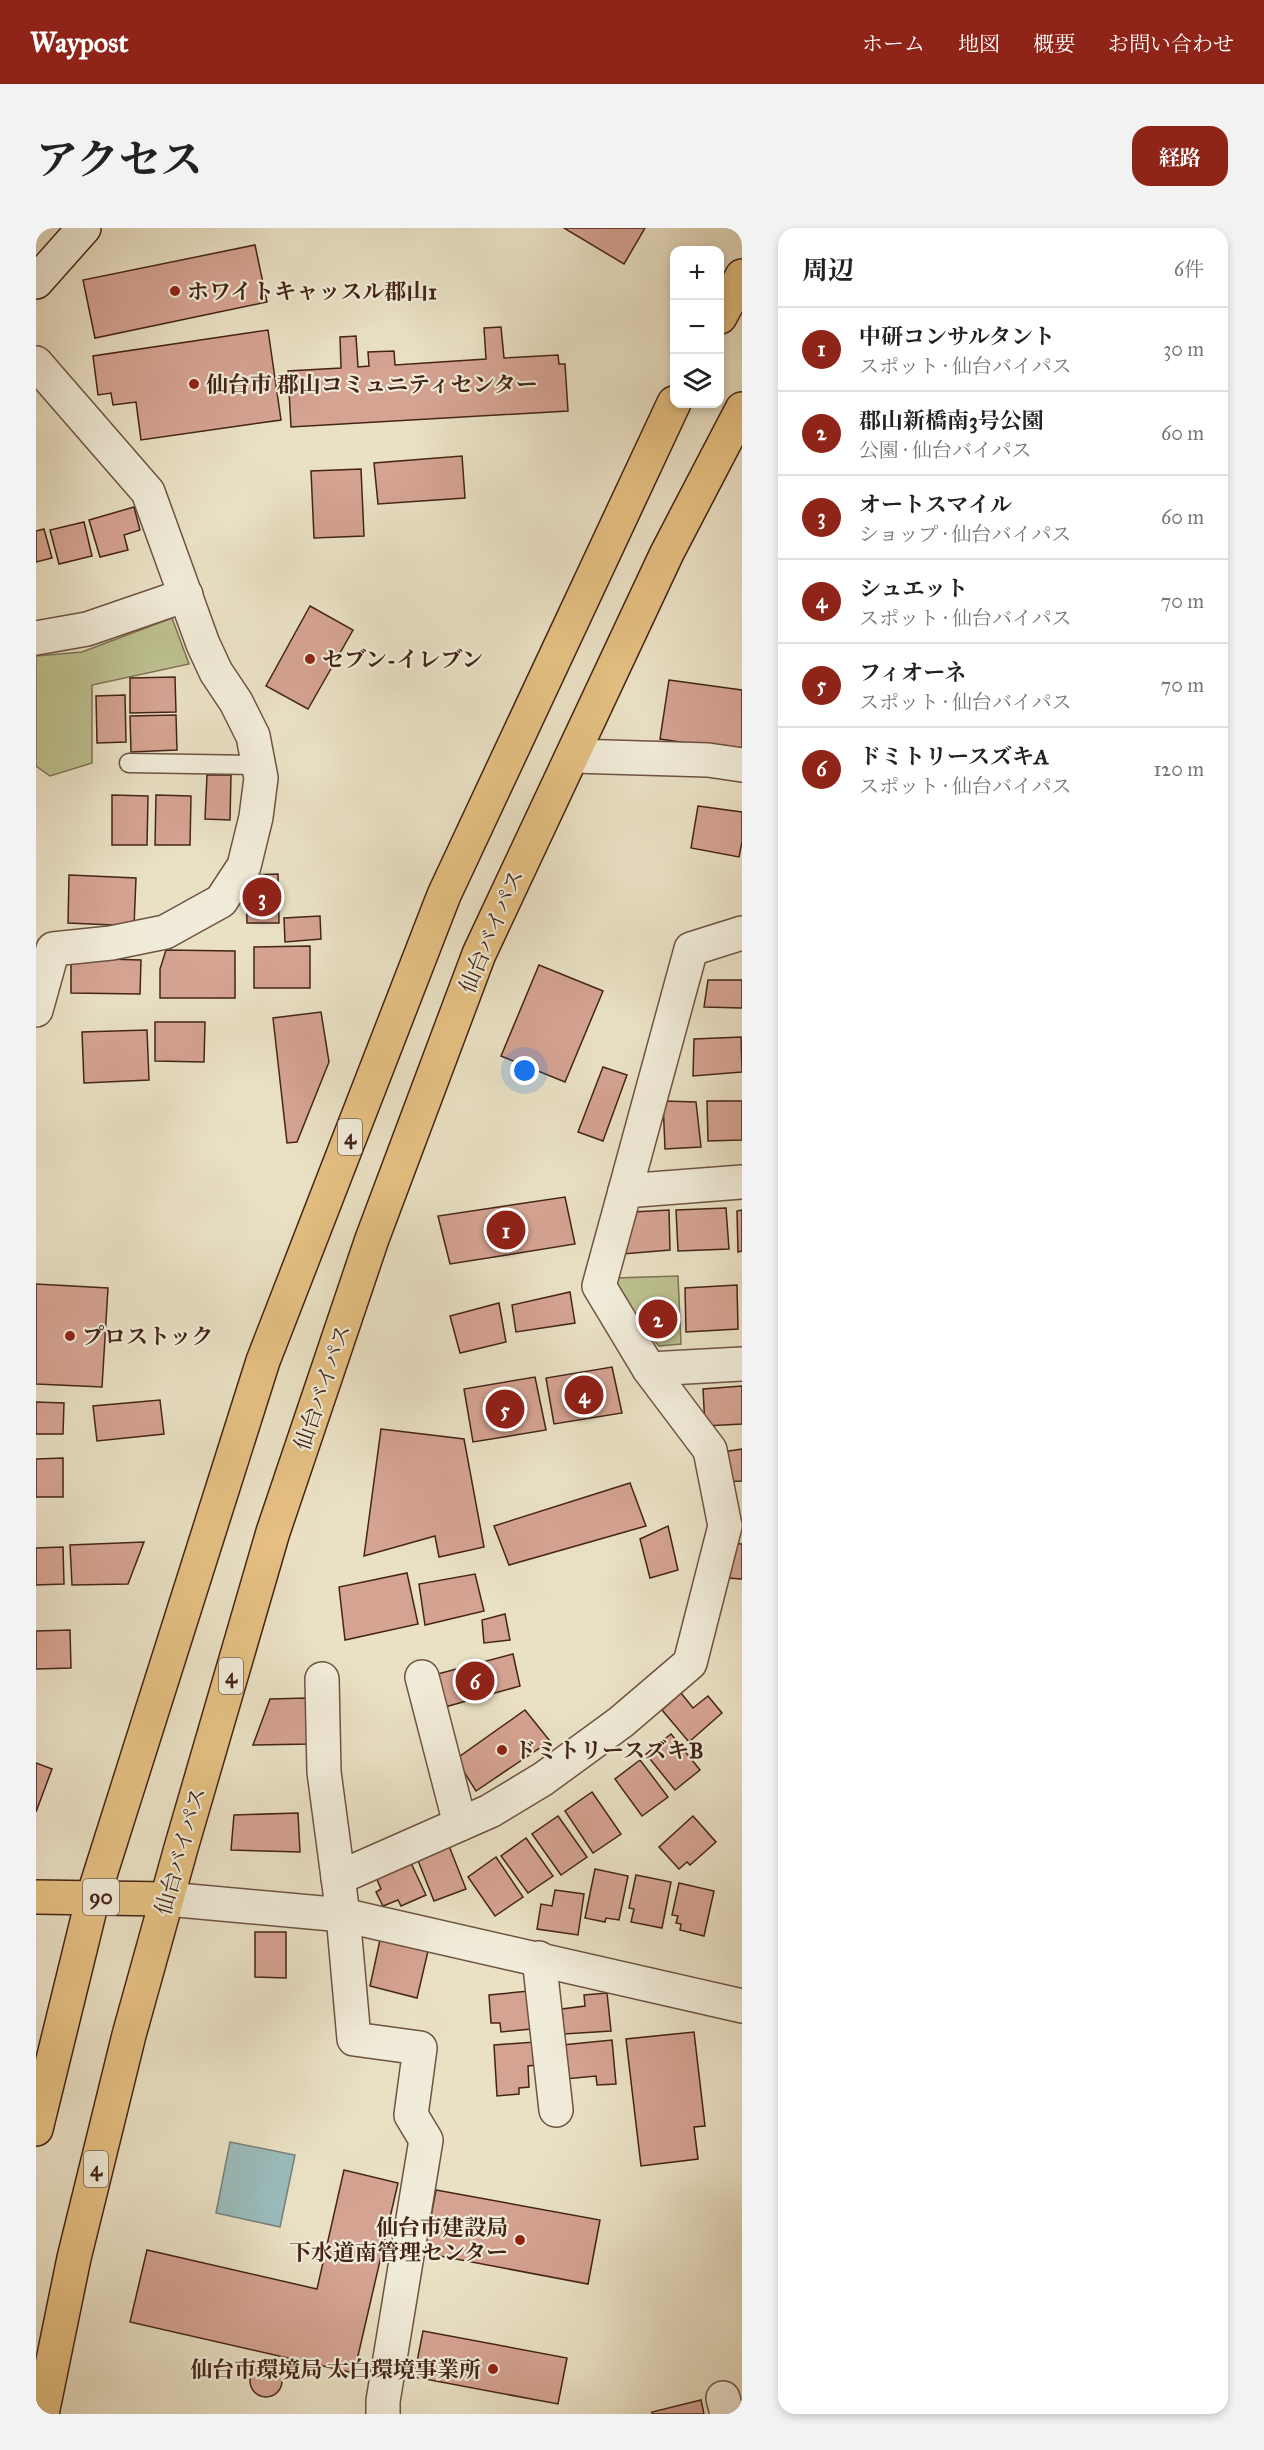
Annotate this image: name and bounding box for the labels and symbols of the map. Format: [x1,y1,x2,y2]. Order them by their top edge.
place label: ホワイトキャッスル郡山1 [187,278,437,305]
marker: ホワイトキャッスル郡山1 [168,284,182,298]
place label: 仙台市 郡山コミュニティセンター [206,371,538,398]
marker: 仙台市 郡山コミュニティセンター [187,377,201,391]
place label: セブン-イレブン [322,646,483,673]
marker: セブン-イレブン [303,652,317,666]
street label: 仙台バイパス [453,865,530,997]
pin: 3 [242,874,282,920]
your location [510,1056,539,1085]
road number: 4 [338,1119,362,1155]
pin: 1 [486,1208,526,1252]
pin: 2 [638,1296,678,1342]
street label: 仙台バイパス [288,1321,357,1454]
place label: プロストック [82,1323,213,1350]
marker: プロストック [63,1329,77,1343]
pin: 4 [564,1372,604,1418]
pin: 5 [486,1386,524,1432]
road number: 4 [219,1658,243,1694]
pin: 6 [456,1658,494,1704]
place label: ドミトリースズキB [514,1737,703,1764]
marker: ドミトリースズキB [495,1743,509,1757]
street label: 仙台バイパス [149,1784,212,1918]
road number: 90 [83,1879,119,1915]
road number: 4 [84,2151,108,2187]
place label: 仙台市建設局 下水道南管理センター [289,2214,508,2266]
marker: 仙台市建設局 下水道南管理センター [513,2233,527,2247]
place label: 仙台市環境局 太白環境事業所 [190,2356,481,2383]
marker: 仙台市環境局 太白環境事業所 [486,2362,500,2376]

